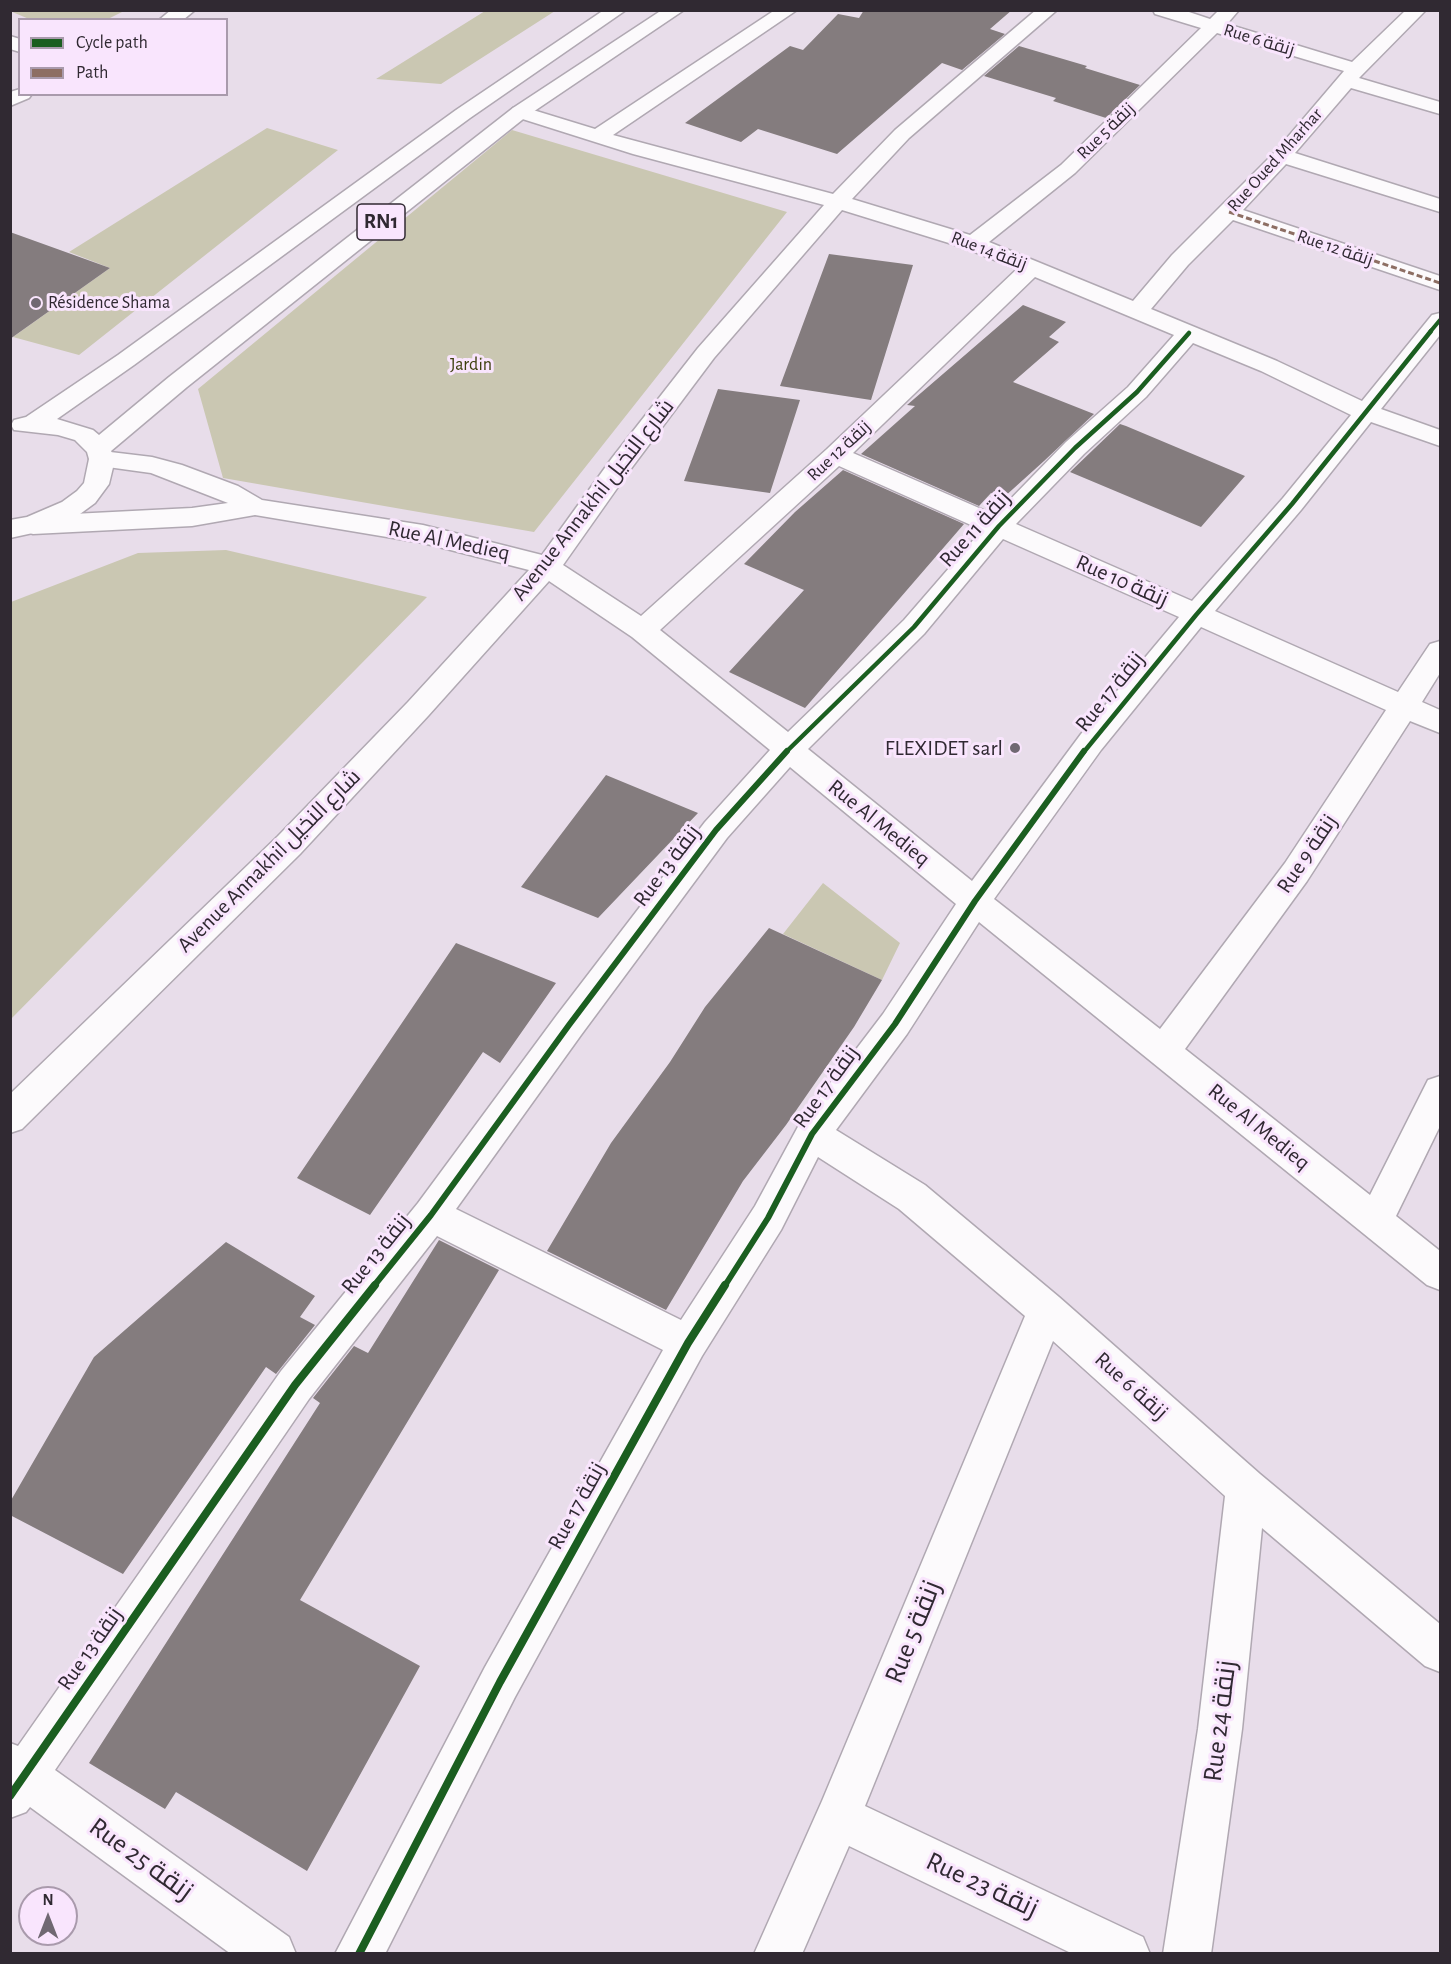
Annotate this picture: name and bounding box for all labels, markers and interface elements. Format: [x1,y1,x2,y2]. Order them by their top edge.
legend [18,18,228,96]
street label: Rue 6 زنقة [1221,19,1297,61]
text: Cycle path [76,34,148,52]
text: Path [76,64,108,82]
street label: Rue 5 زنقة [1073,98,1139,164]
street label: Rue Oued Mharhar [1223,104,1327,216]
road number: RN1 [357,204,405,240]
street label: Rue 12 زنقة [1294,225,1376,271]
street label: Rue 14 زنقة [948,227,1030,275]
place label: Résidence Shama [48,292,170,314]
marker: Résidence Shama [29,296,43,310]
park label: Jardin [450,354,492,376]
street label: Avenue Annakhil شارع النخيل [506,394,680,606]
street label: Rue 12 زنقة [803,416,875,486]
street label: Rue 11 زنقة [934,485,1016,573]
street label: Rue Al Medieq [386,515,512,567]
street label: Rue 10 زنقة [1072,549,1172,613]
street label: Rue 17 زنقة [1070,647,1150,737]
place label: FLEXIDET sarl [885,735,1003,761]
marker: FLEXIDET sarl [1008,741,1022,755]
street label: Avenue Annakhil شارع النخيل [172,764,366,958]
street label: Rue Al Medieq [823,774,935,872]
street label: Rue 9 زنقة [1271,810,1343,898]
street label: Rue 13 زنقة [628,820,706,912]
street label: Rue 17 زنقة [787,1041,865,1133]
street label: Rue Al Medieq [1203,1078,1315,1176]
street label: Rue 13 زنقة [336,1209,416,1299]
street label: Rue 6 زنقة [1089,1346,1173,1426]
street label: Rue 17 زنقة [542,1458,612,1554]
street label: Rue 5 زنقة [878,1576,948,1688]
street label: Rue 13 زنقة [52,1602,128,1696]
street label: Rue 24 زنقة [1196,1658,1244,1784]
street label: Rue 25 زنقة [83,1811,199,1907]
street label: Rue 23 زنقة [921,1845,1043,1925]
north arrow [18,1886,78,1946]
text: N [42,1892,54,1908]

